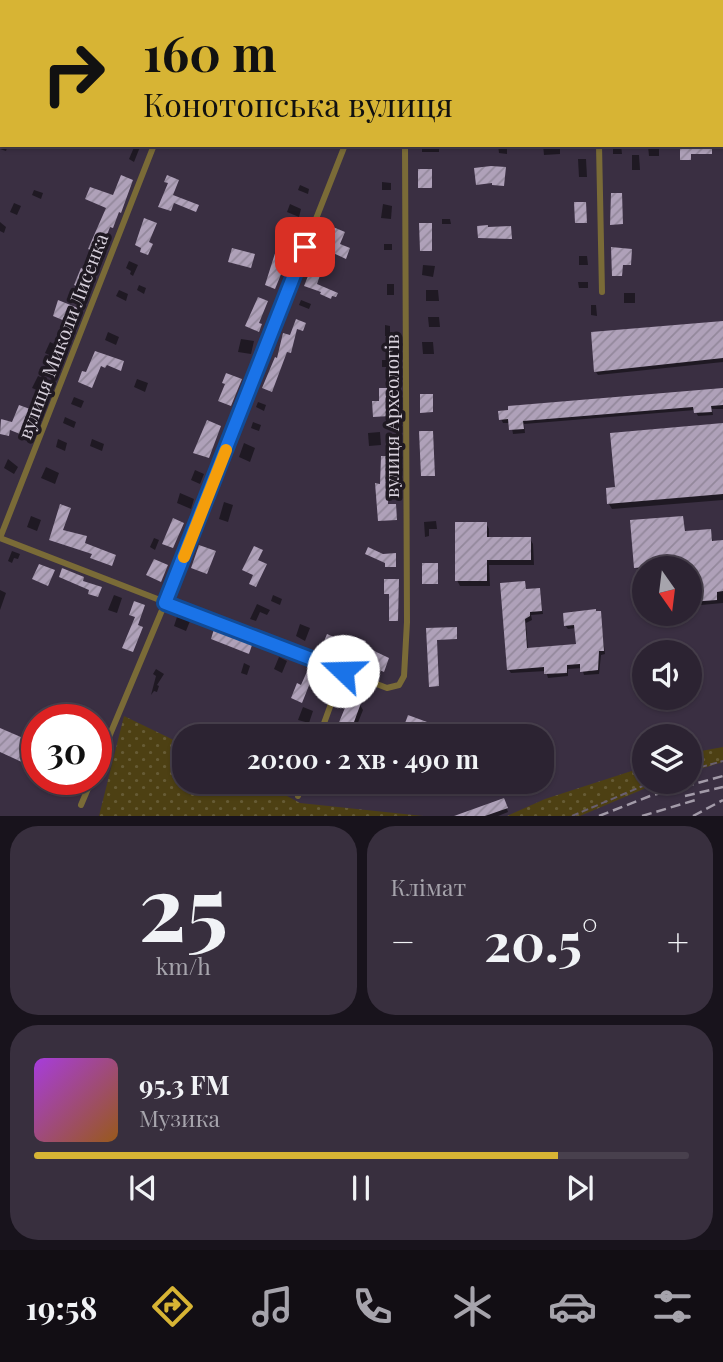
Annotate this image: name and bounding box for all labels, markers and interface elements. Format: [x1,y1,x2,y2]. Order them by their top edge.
text: 160 m [143,19,277,84]
icon: right [28,28,119,119]
text: Конотопська вулиця [143,82,453,125]
pin [275,217,335,277]
icon: arrive [286,228,324,266]
street label: вулиця Миколи Лисенка [11,229,113,442]
street label: вулиця Археологів [378,334,404,498]
north arrow [632,556,702,626]
map controls [632,556,702,794]
position arrow [306,634,380,708]
button: sound [632,640,702,710]
speed limit sign: 30 [21,704,112,795]
button: layers [632,724,702,794]
text: 20:00 · 2 хв · 490 m [247,741,479,776]
text: 25 [139,844,228,965]
text: Клімат [391,871,466,902]
text: 20.5° [484,906,598,975]
text: − [391,915,415,966]
text: + [667,915,689,966]
text: km/h [156,950,211,981]
text: 95.3 FM [139,1067,230,1102]
text: Музика [139,1102,220,1133]
icon: previous [124,1169,162,1207]
icon: pause [342,1169,380,1207]
icon: next [561,1169,599,1207]
icon: directions [148,1282,197,1331]
icon: music [248,1282,297,1331]
icon: phone [348,1282,397,1331]
icon: climate [448,1282,497,1331]
icon: car [548,1282,597,1331]
icon: filters [648,1282,697,1331]
text: 19:58 [26,1285,97,1328]

